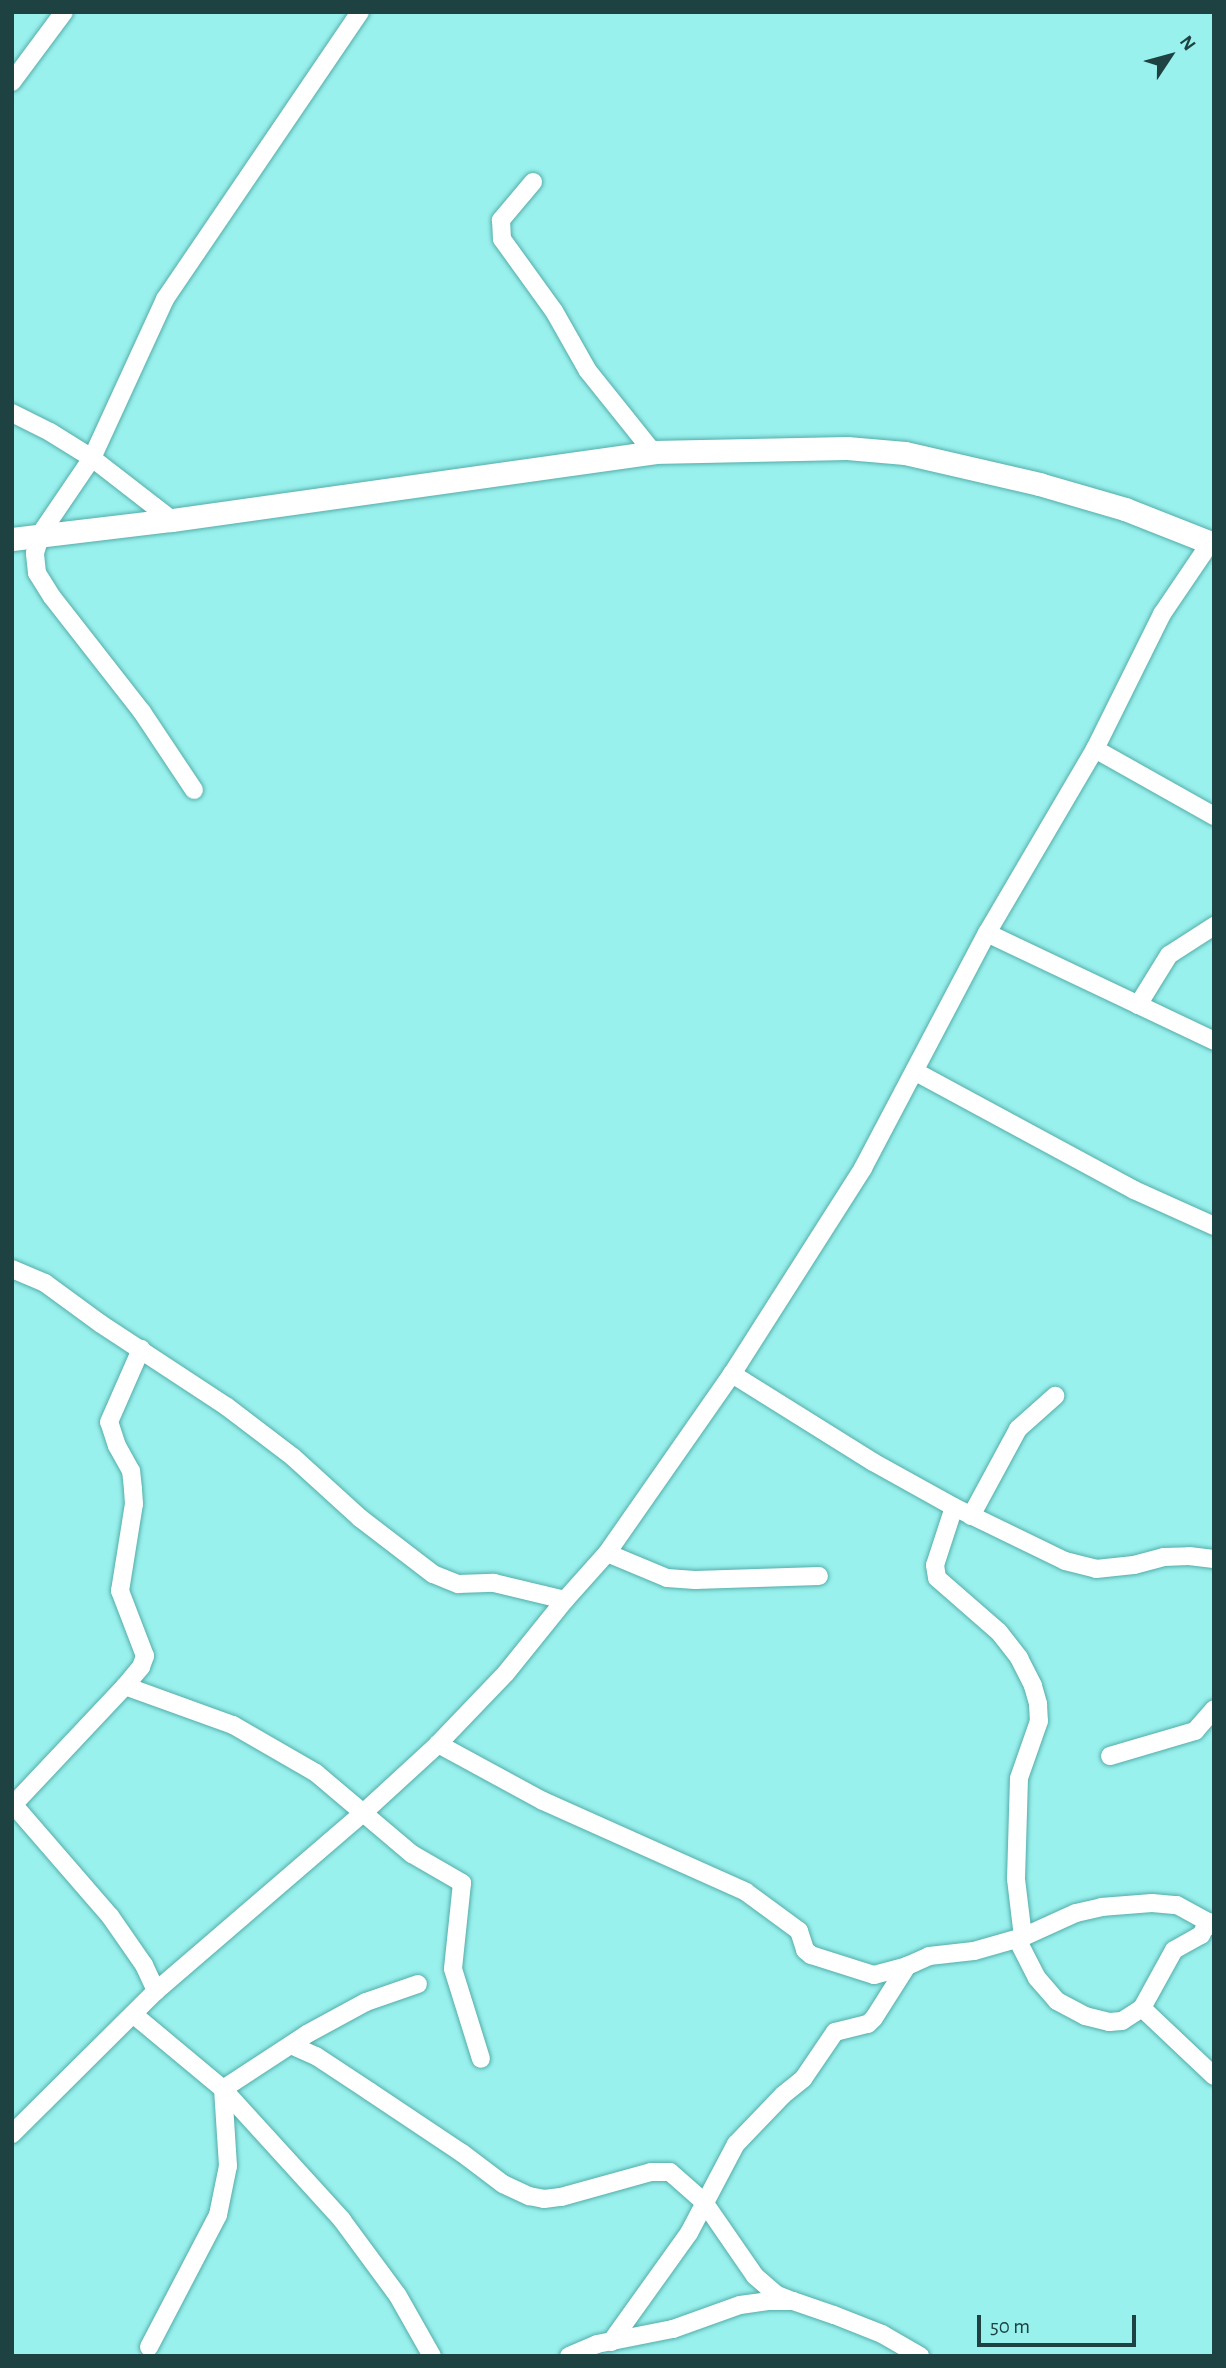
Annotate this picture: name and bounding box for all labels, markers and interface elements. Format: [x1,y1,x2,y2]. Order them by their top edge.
north arrow [1135,21,1205,91]
text: N [1176,32,1199,54]
scale bar [981,2302,1140,2346]
text: 50 m [990,2316,1030,2337]

